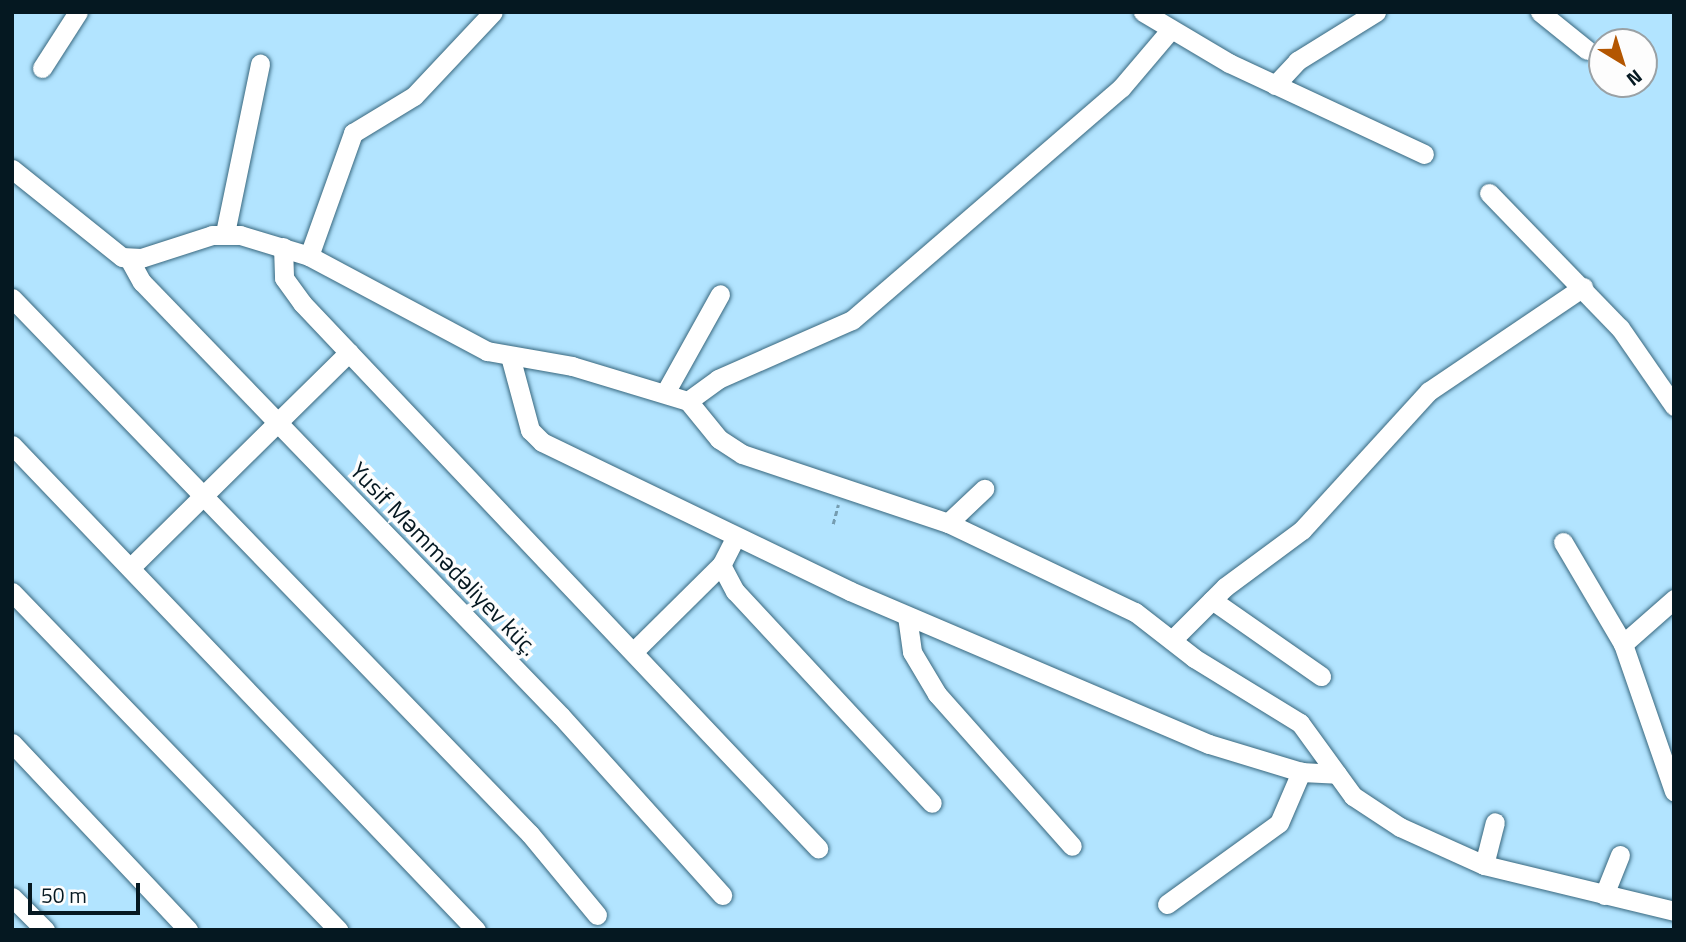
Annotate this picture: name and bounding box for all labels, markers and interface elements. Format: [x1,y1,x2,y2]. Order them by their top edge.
north arrow [1588,28,1658,98]
text: N [1621,63,1649,94]
street label: Yusif Məmmədəliyev küç. [344,456,544,662]
scale bar [32,869,144,913]
text: 50 m [41,879,87,911]

